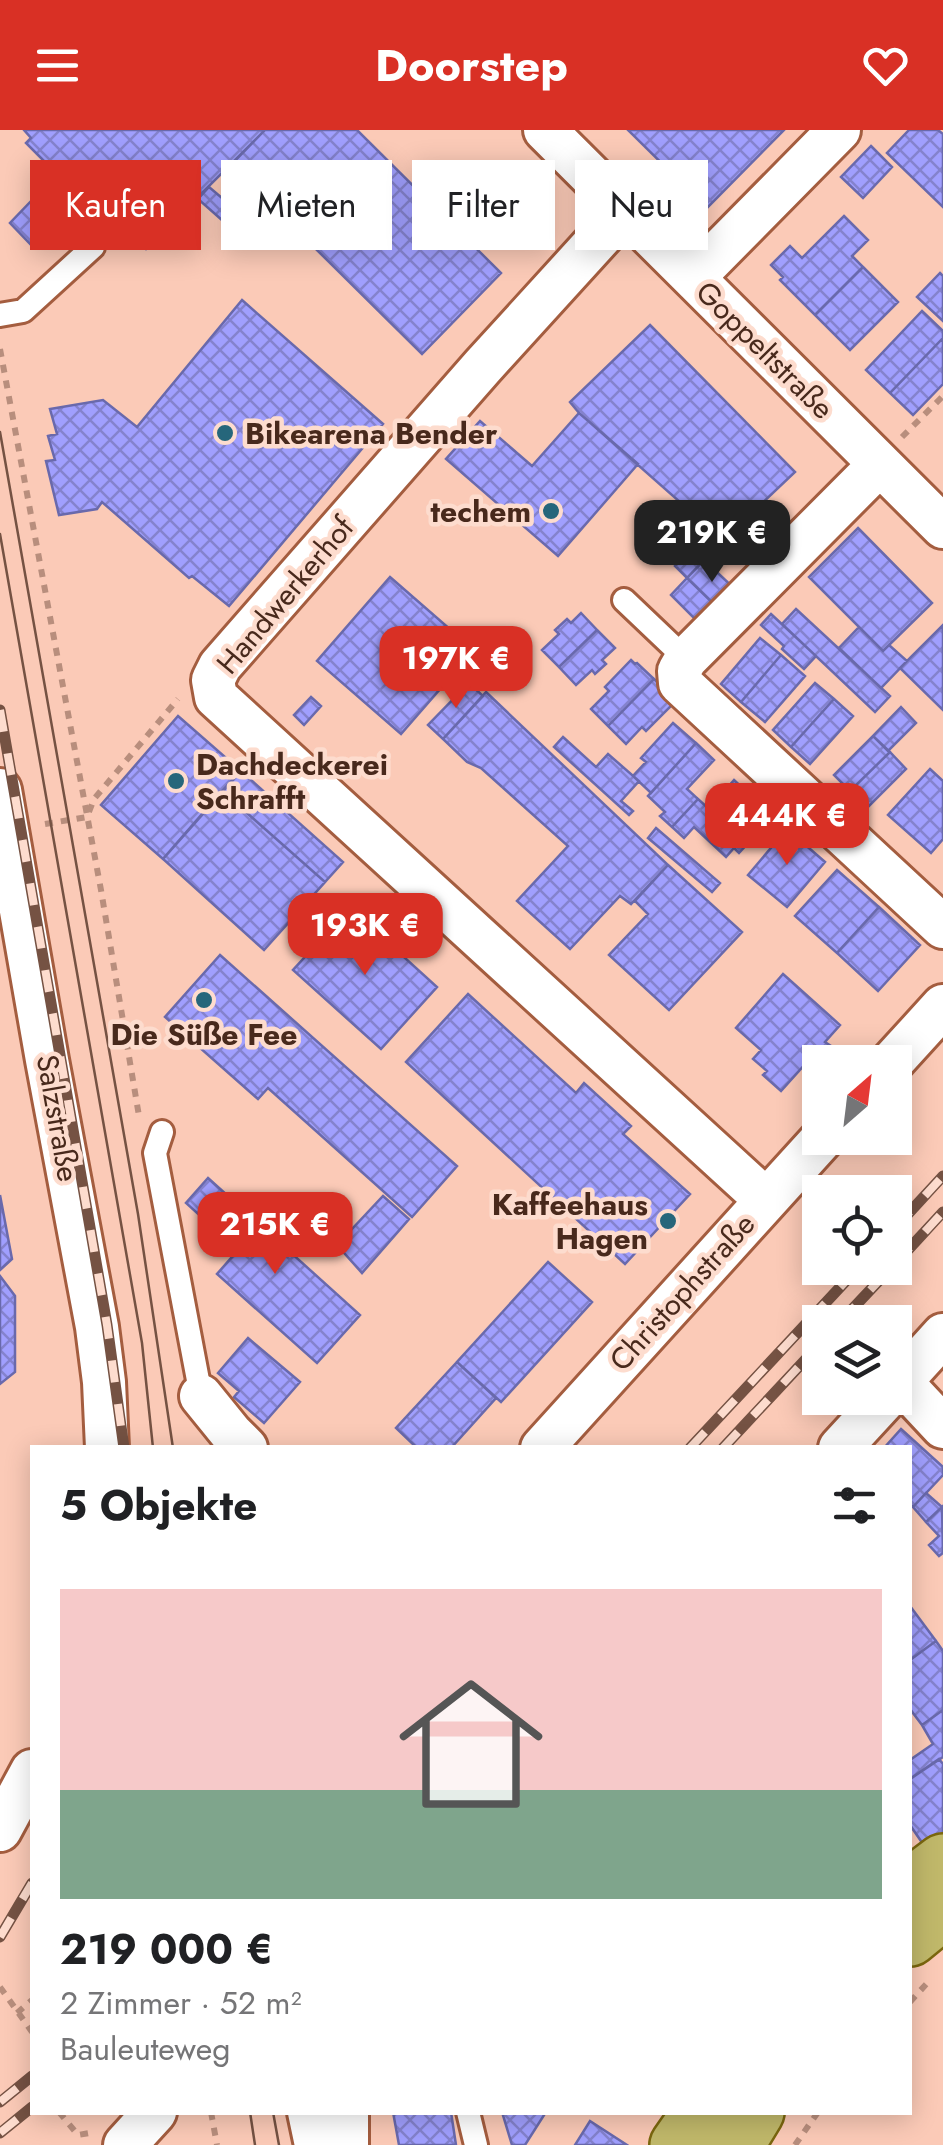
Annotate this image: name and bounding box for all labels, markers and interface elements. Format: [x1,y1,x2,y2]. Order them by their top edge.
text: Doorstep [375,33,568,98]
icon: menu [30,38,85,93]
icon: heart [858,38,913,93]
chip: Kaufen [30,160,201,250]
chip: Mieten [221,160,392,250]
chip: Filter [412,160,555,250]
chip: Neu [575,160,708,250]
street label: Goppeltstraße [686,271,844,429]
place label: Bikearena Bender [245,412,498,455]
marker: Bikearena Bender [214,422,236,444]
place label: techem [431,490,531,533]
marker: techem [540,500,562,522]
pin: 219K € [631,500,793,585]
street label: Handwerkerhof [206,506,365,683]
text: 219K € [656,509,768,555]
pin: 197K € [375,626,537,711]
text: 197K € [402,635,510,681]
place label: Dachdeckerei Schrafft [196,743,388,820]
marker: Dachdeckerei Schrafft [165,770,187,792]
pin: 444K € [706,783,868,868]
text: 444K € [727,792,847,838]
pin: 193K € [284,893,446,978]
text: 193K € [310,902,420,948]
marker: Die Süße Fee [193,989,215,1011]
place label: Die Süße Fee [111,1013,297,1056]
north arrow [802,1045,912,1155]
map controls [802,1045,912,1415]
street label: Salzstraße [26,1051,90,1185]
button: locate [802,1175,912,1285]
place label: Kaffeehaus Hagen [492,1183,648,1260]
pin: 215K € [194,1192,356,1277]
text: 215K € [220,1201,330,1247]
street label: Christophstraße [599,1204,765,1380]
marker: Kaffeehaus Hagen [657,1210,679,1232]
button: layers [802,1305,912,1415]
text: 5 Objekte [60,1475,257,1536]
icon: filters [827,1478,882,1533]
icon: home [381,1654,561,1834]
text: 219 000 € [60,1919,273,1980]
text: 2 Zimmer · 52 m² [60,1980,302,2026]
text: Bauleuteweg [60,2026,230,2072]

